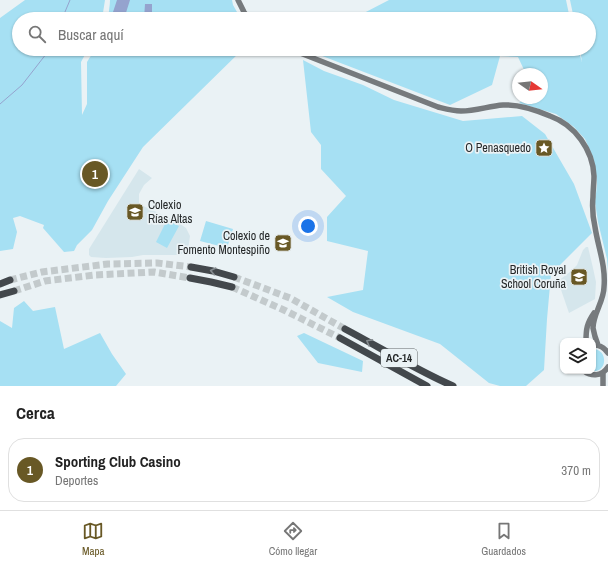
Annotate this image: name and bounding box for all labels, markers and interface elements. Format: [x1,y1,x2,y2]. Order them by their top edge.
search box [12,12,596,56]
icon: search [26,23,48,45]
text: Buscar aquí [58,24,124,45]
north arrow [512,68,548,104]
place icon: O Penasquedo [534,138,554,158]
place label: O Penasquedo [465,140,531,156]
pin: 1 [82,159,108,189]
place label: Colexio Rías Altas [148,197,192,227]
school or university icon: Colexio Rías Altas [125,202,145,222]
your location [298,216,318,236]
place label: Colexio de Fomento Montespiño [177,228,270,258]
school or university icon: Colexio de Fomento Montespiño [273,233,293,253]
place label: British Royal School Coruña [501,262,567,292]
school or university icon: British Royal School Coruña [569,267,589,287]
one-way arrow [210,268,216,276]
map controls [560,338,596,374]
button: layers [560,338,596,374]
one-way arrow [366,339,373,346]
road number: AC-14 [381,349,417,367]
text: Cerca [16,401,55,424]
text: Sporting Club Casino [55,451,181,472]
text: 1 [27,462,33,479]
text: 370 m [561,462,591,479]
text: Deportes [55,472,98,489]
tab: Mapa [82,520,105,558]
tab: Cómo llegar [269,520,317,558]
tab: Guardados [481,520,526,558]

